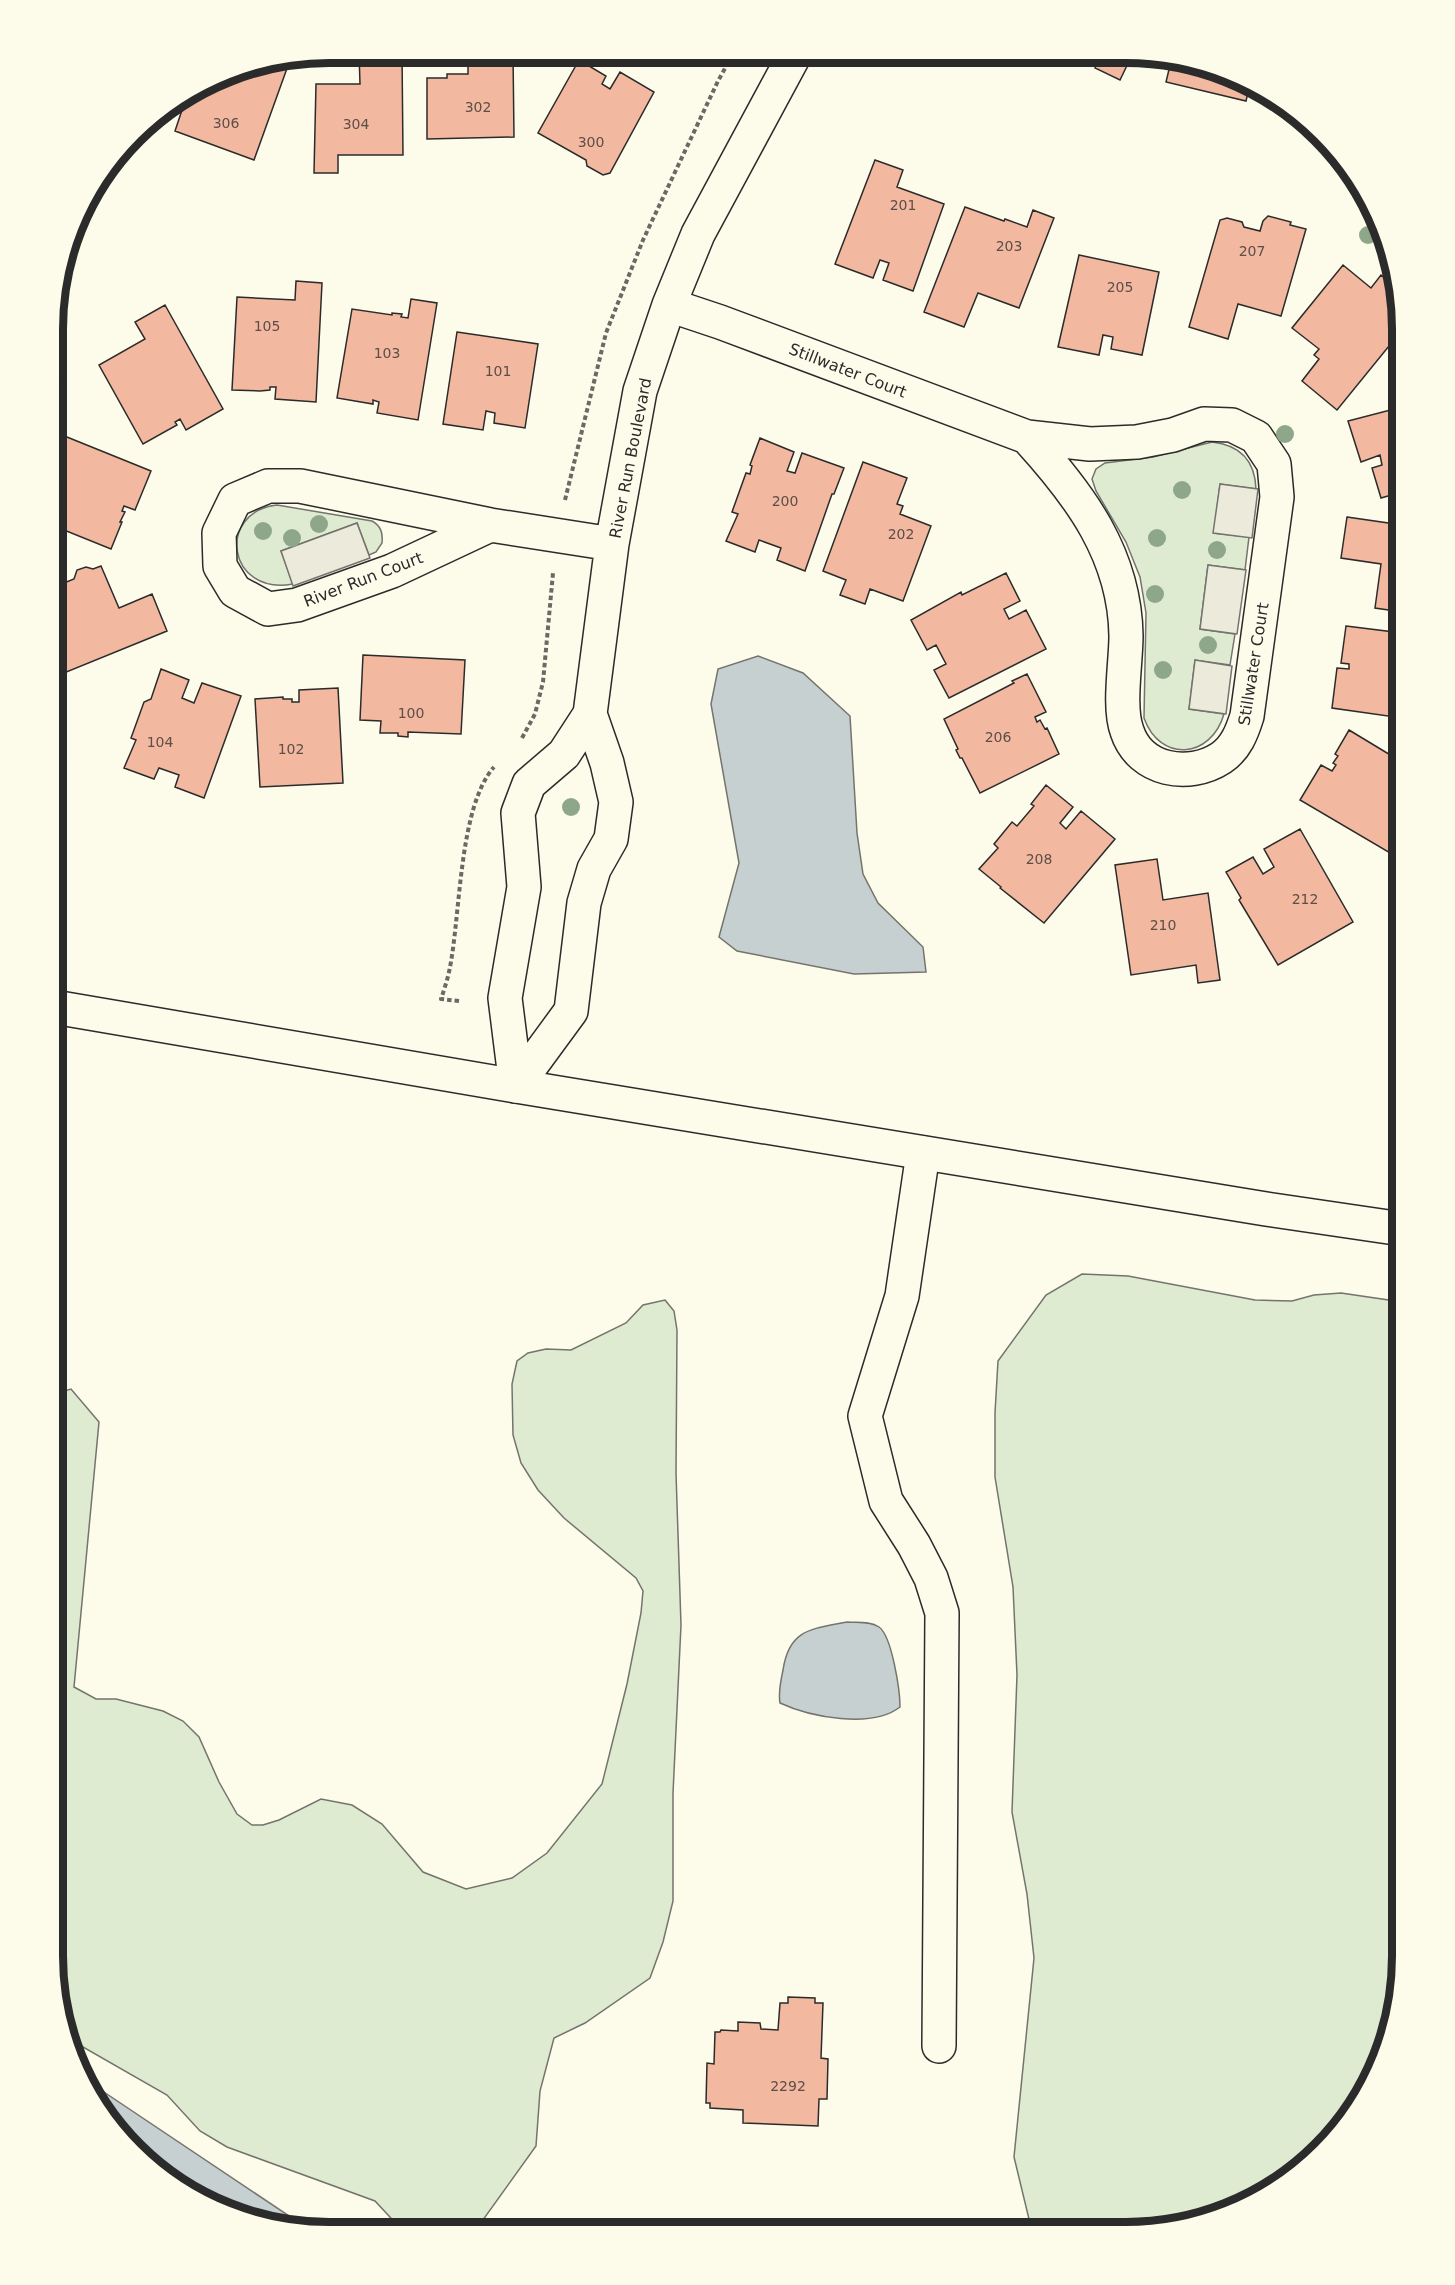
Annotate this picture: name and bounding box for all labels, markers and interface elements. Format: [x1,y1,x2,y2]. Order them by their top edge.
house number: 302 [465,99,491,115]
house number: 306 [213,115,239,131]
house number: 304 [343,116,369,132]
house number: 300 [578,134,604,150]
house number: 201 [890,197,916,213]
house number: 203 [996,238,1022,254]
house number: 207 [1239,243,1265,259]
house number: 205 [1107,279,1133,295]
house number: 105 [254,318,280,334]
street label: Stillwater Court [786,339,909,402]
house number: 103 [374,345,400,361]
house number: 101 [485,363,511,379]
street label: River Run Boulevard [606,376,655,540]
house number: 200 [772,493,798,509]
house number: 202 [888,526,914,542]
street label: River Run Court [301,548,426,611]
street label: Stillwater Court [1234,601,1273,727]
house number: 100 [398,705,424,721]
house number: 206 [985,729,1011,745]
house number: 104 [147,734,173,750]
house number: 102 [278,741,304,757]
house number: 208 [1026,851,1052,867]
house number: 212 [1292,891,1318,907]
house number: 210 [1150,917,1176,933]
house number: 2292 [770,2078,806,2094]

